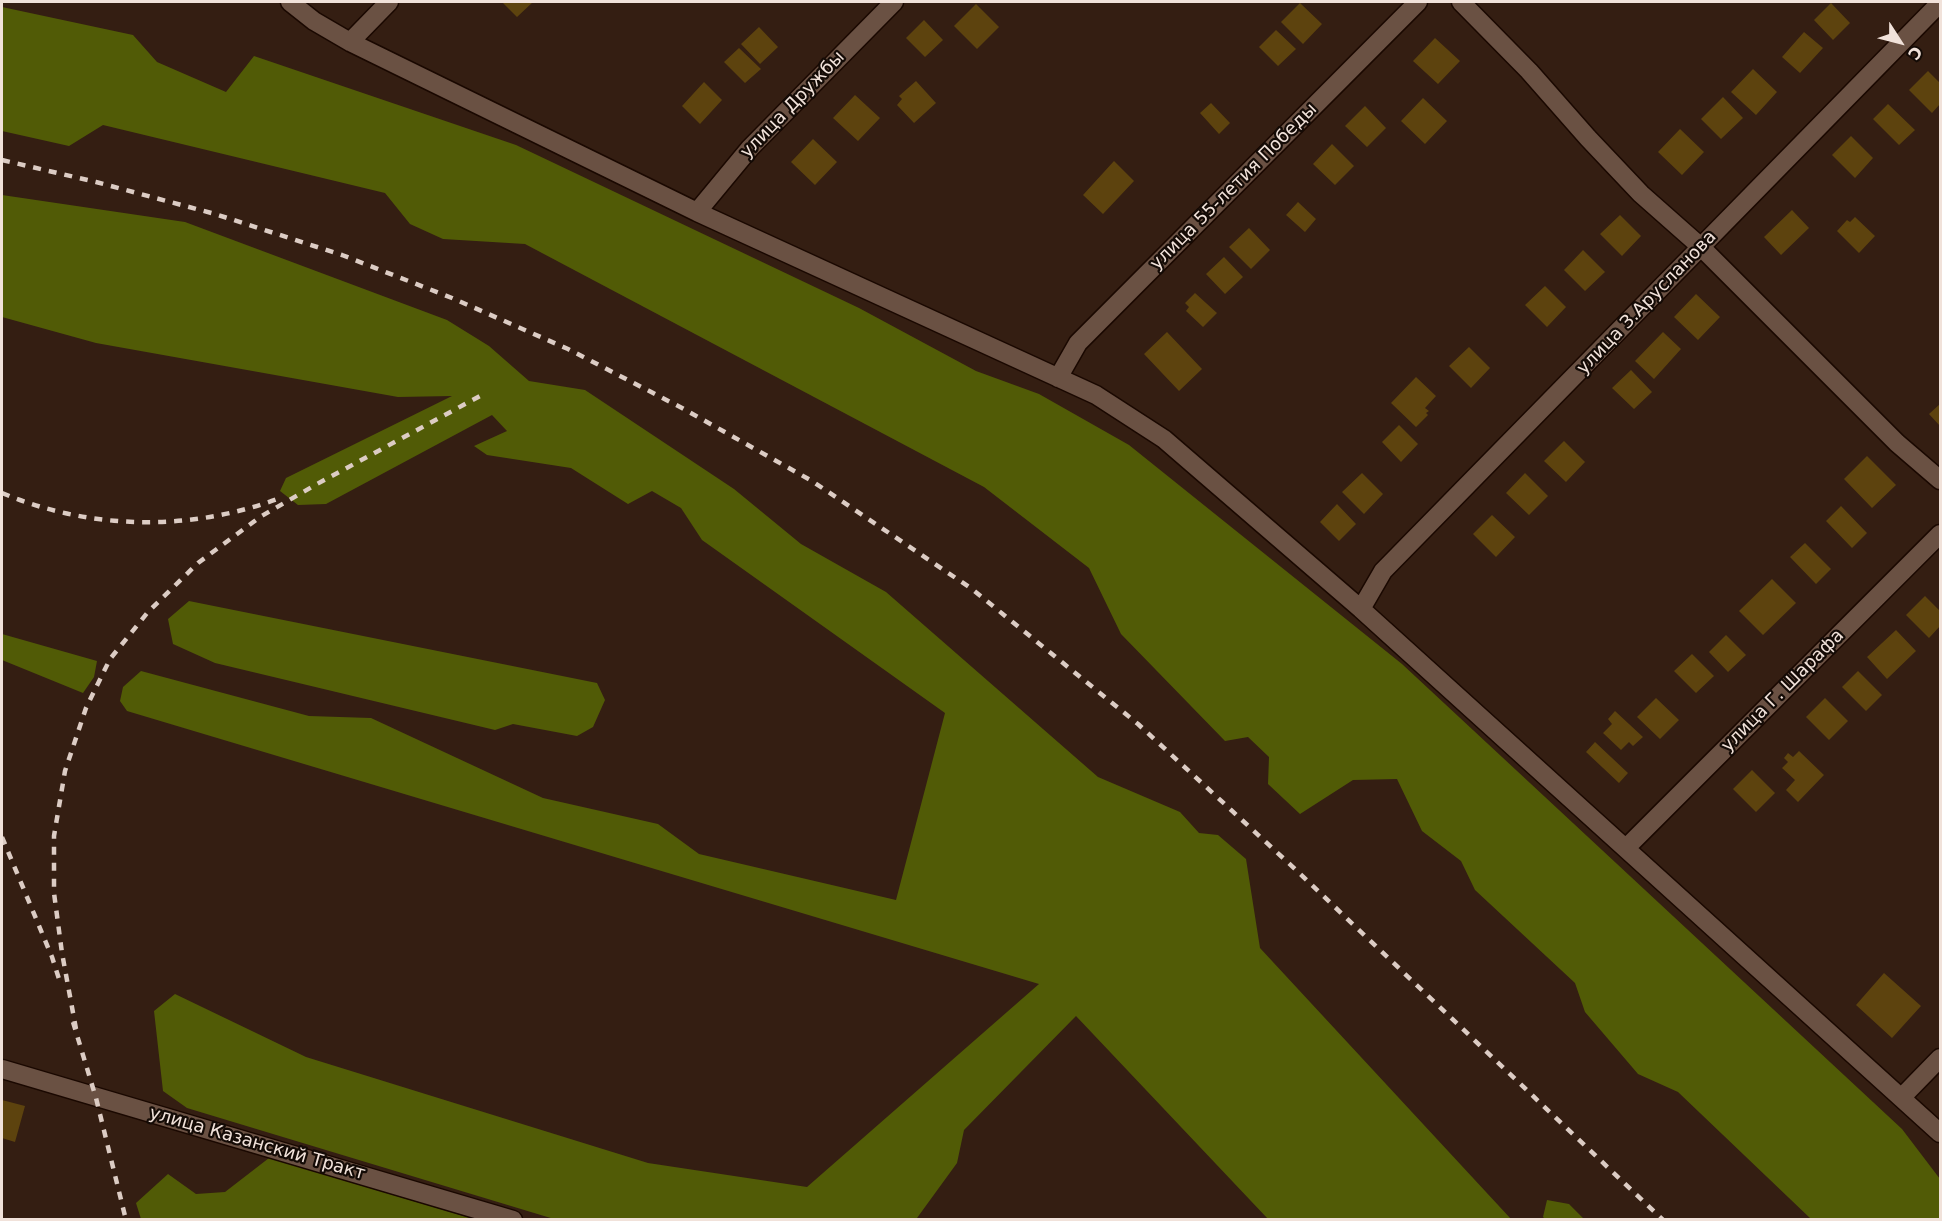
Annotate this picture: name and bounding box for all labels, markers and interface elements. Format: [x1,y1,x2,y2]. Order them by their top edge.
north arrow [1870,12,1930,72]
text: С [1904,43,1926,63]
street label: улица Дружбы [736,47,850,163]
street label: улица 55-летия Победы [1146,99,1322,275]
street label: улица З.Арусланова [1573,227,1721,379]
street label: улица Г. Шарафа [1717,625,1849,757]
street label: улица Казанский Тракт [146,1103,368,1185]

